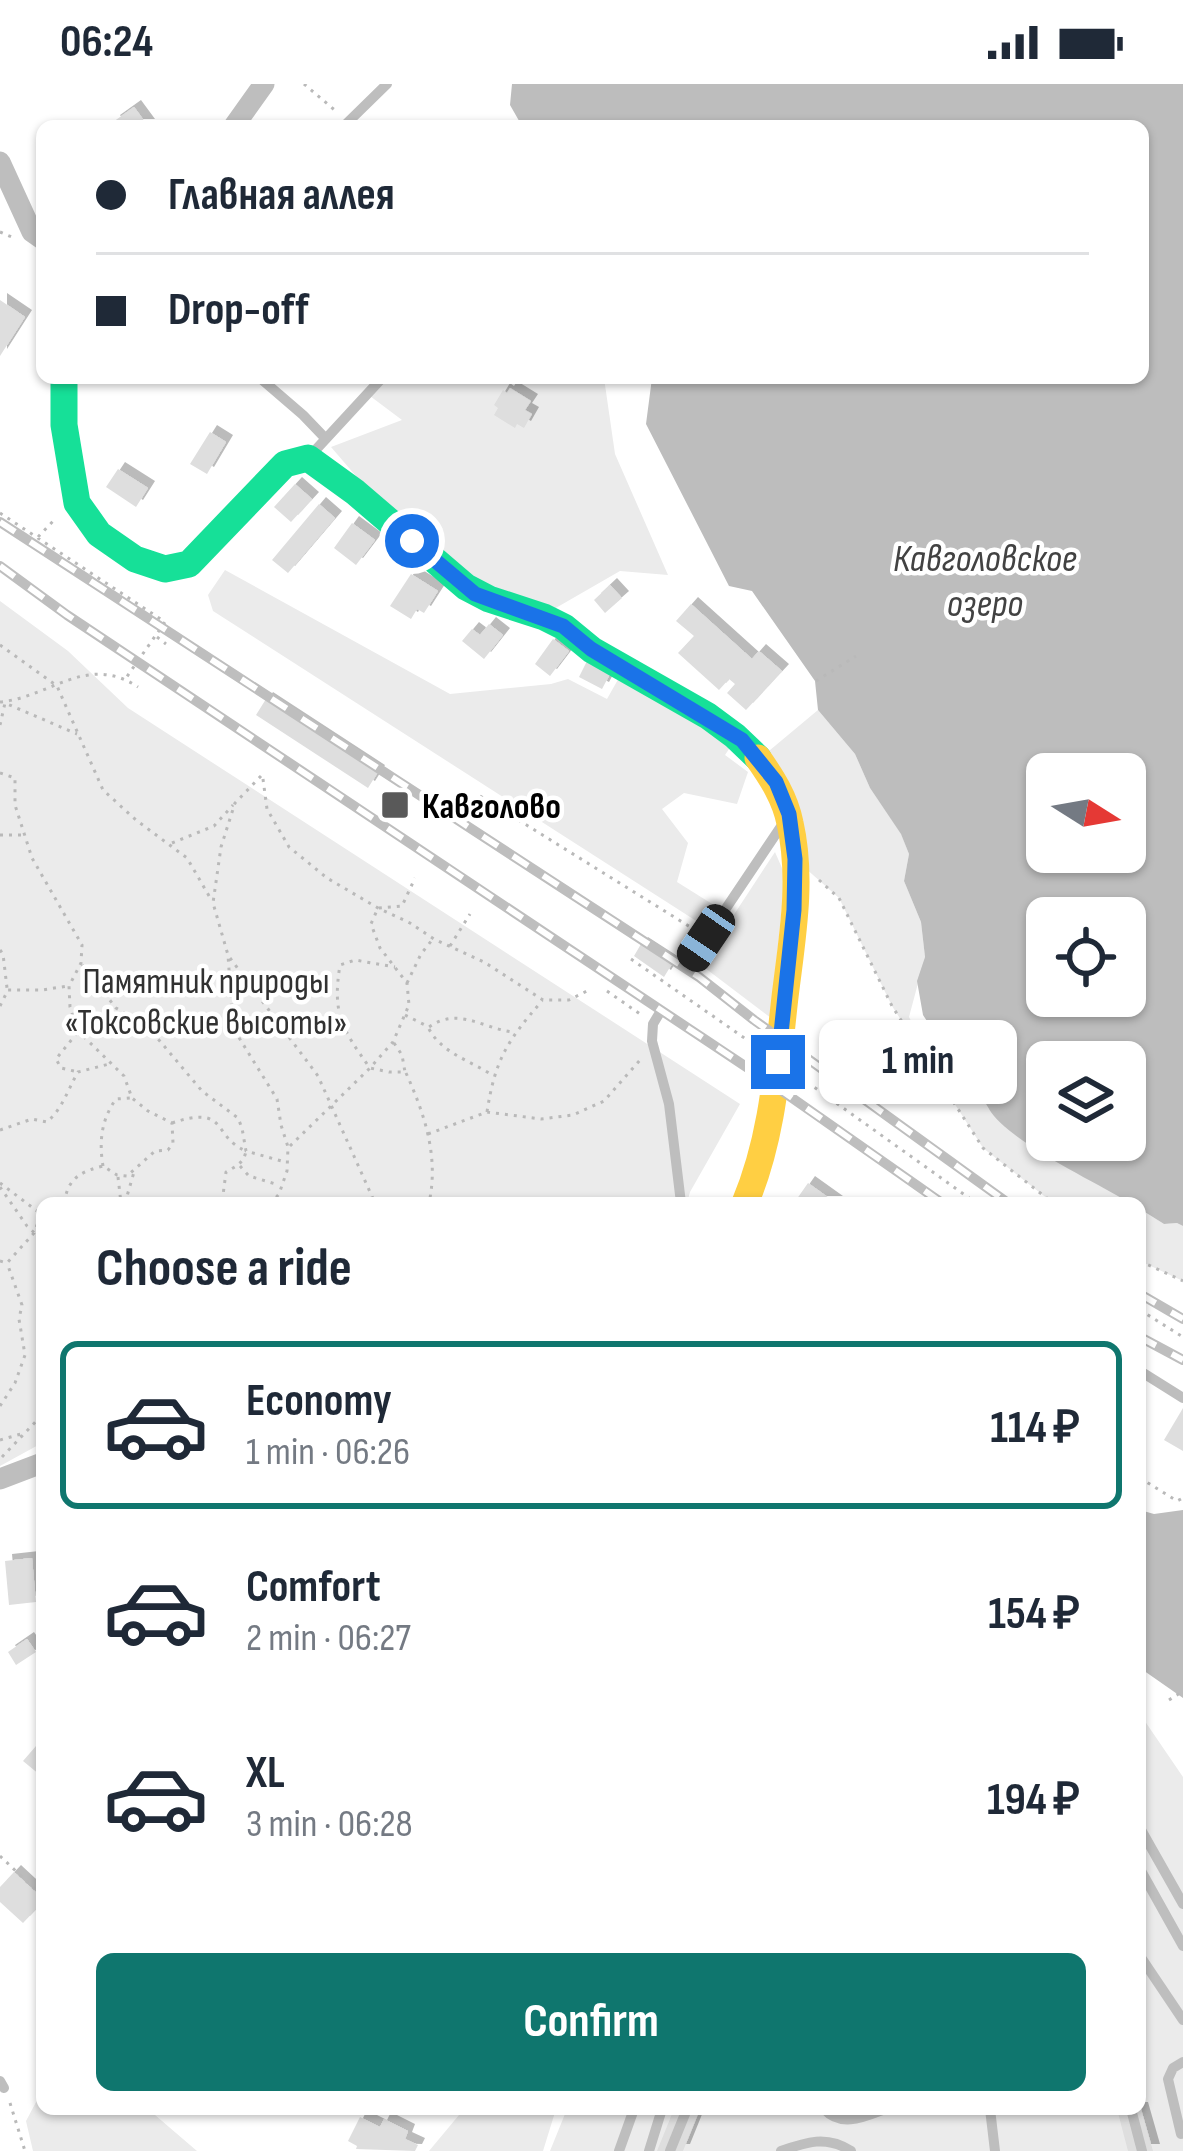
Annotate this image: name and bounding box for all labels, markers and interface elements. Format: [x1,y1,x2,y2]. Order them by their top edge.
text: 06:24 [60,15,153,70]
text: Главная аллея [168,168,395,223]
text: Drop-off [168,283,309,338]
route start [385,514,439,568]
water label: Кавголовское озеро [893,536,1077,628]
north arrow [1026,753,1146,873]
map controls [1026,753,1146,1161]
place label: Кавголово [422,786,561,829]
marker: Кавголово [379,789,411,821]
button: locate [1026,897,1146,1017]
car [671,898,741,978]
park label: Памятник природы «Токсовские высоты» [64,961,348,1045]
callout: 1 min [820,1020,1018,1104]
route end [751,1035,805,1089]
text: 1 min [882,1038,954,1085]
button: layers [1026,1041,1146,1161]
text: Choose a ride [96,1236,352,1301]
icon: car [102,1371,210,1479]
text: Economy [246,1374,392,1429]
text: 114 ₽ [990,1401,1080,1456]
text: 1 min · 06:26 [246,1429,410,1476]
icon: car [102,1557,210,1665]
text: Comfort [246,1560,381,1615]
text: 154 ₽ [988,1587,1080,1642]
text: 2 min · 06:27 [246,1615,411,1662]
icon: car [102,1743,210,1851]
text: XL [246,1746,285,1801]
text: 194 ₽ [987,1773,1080,1828]
text: 3 min · 06:28 [246,1801,413,1848]
button: Confirm [96,1953,1086,2091]

